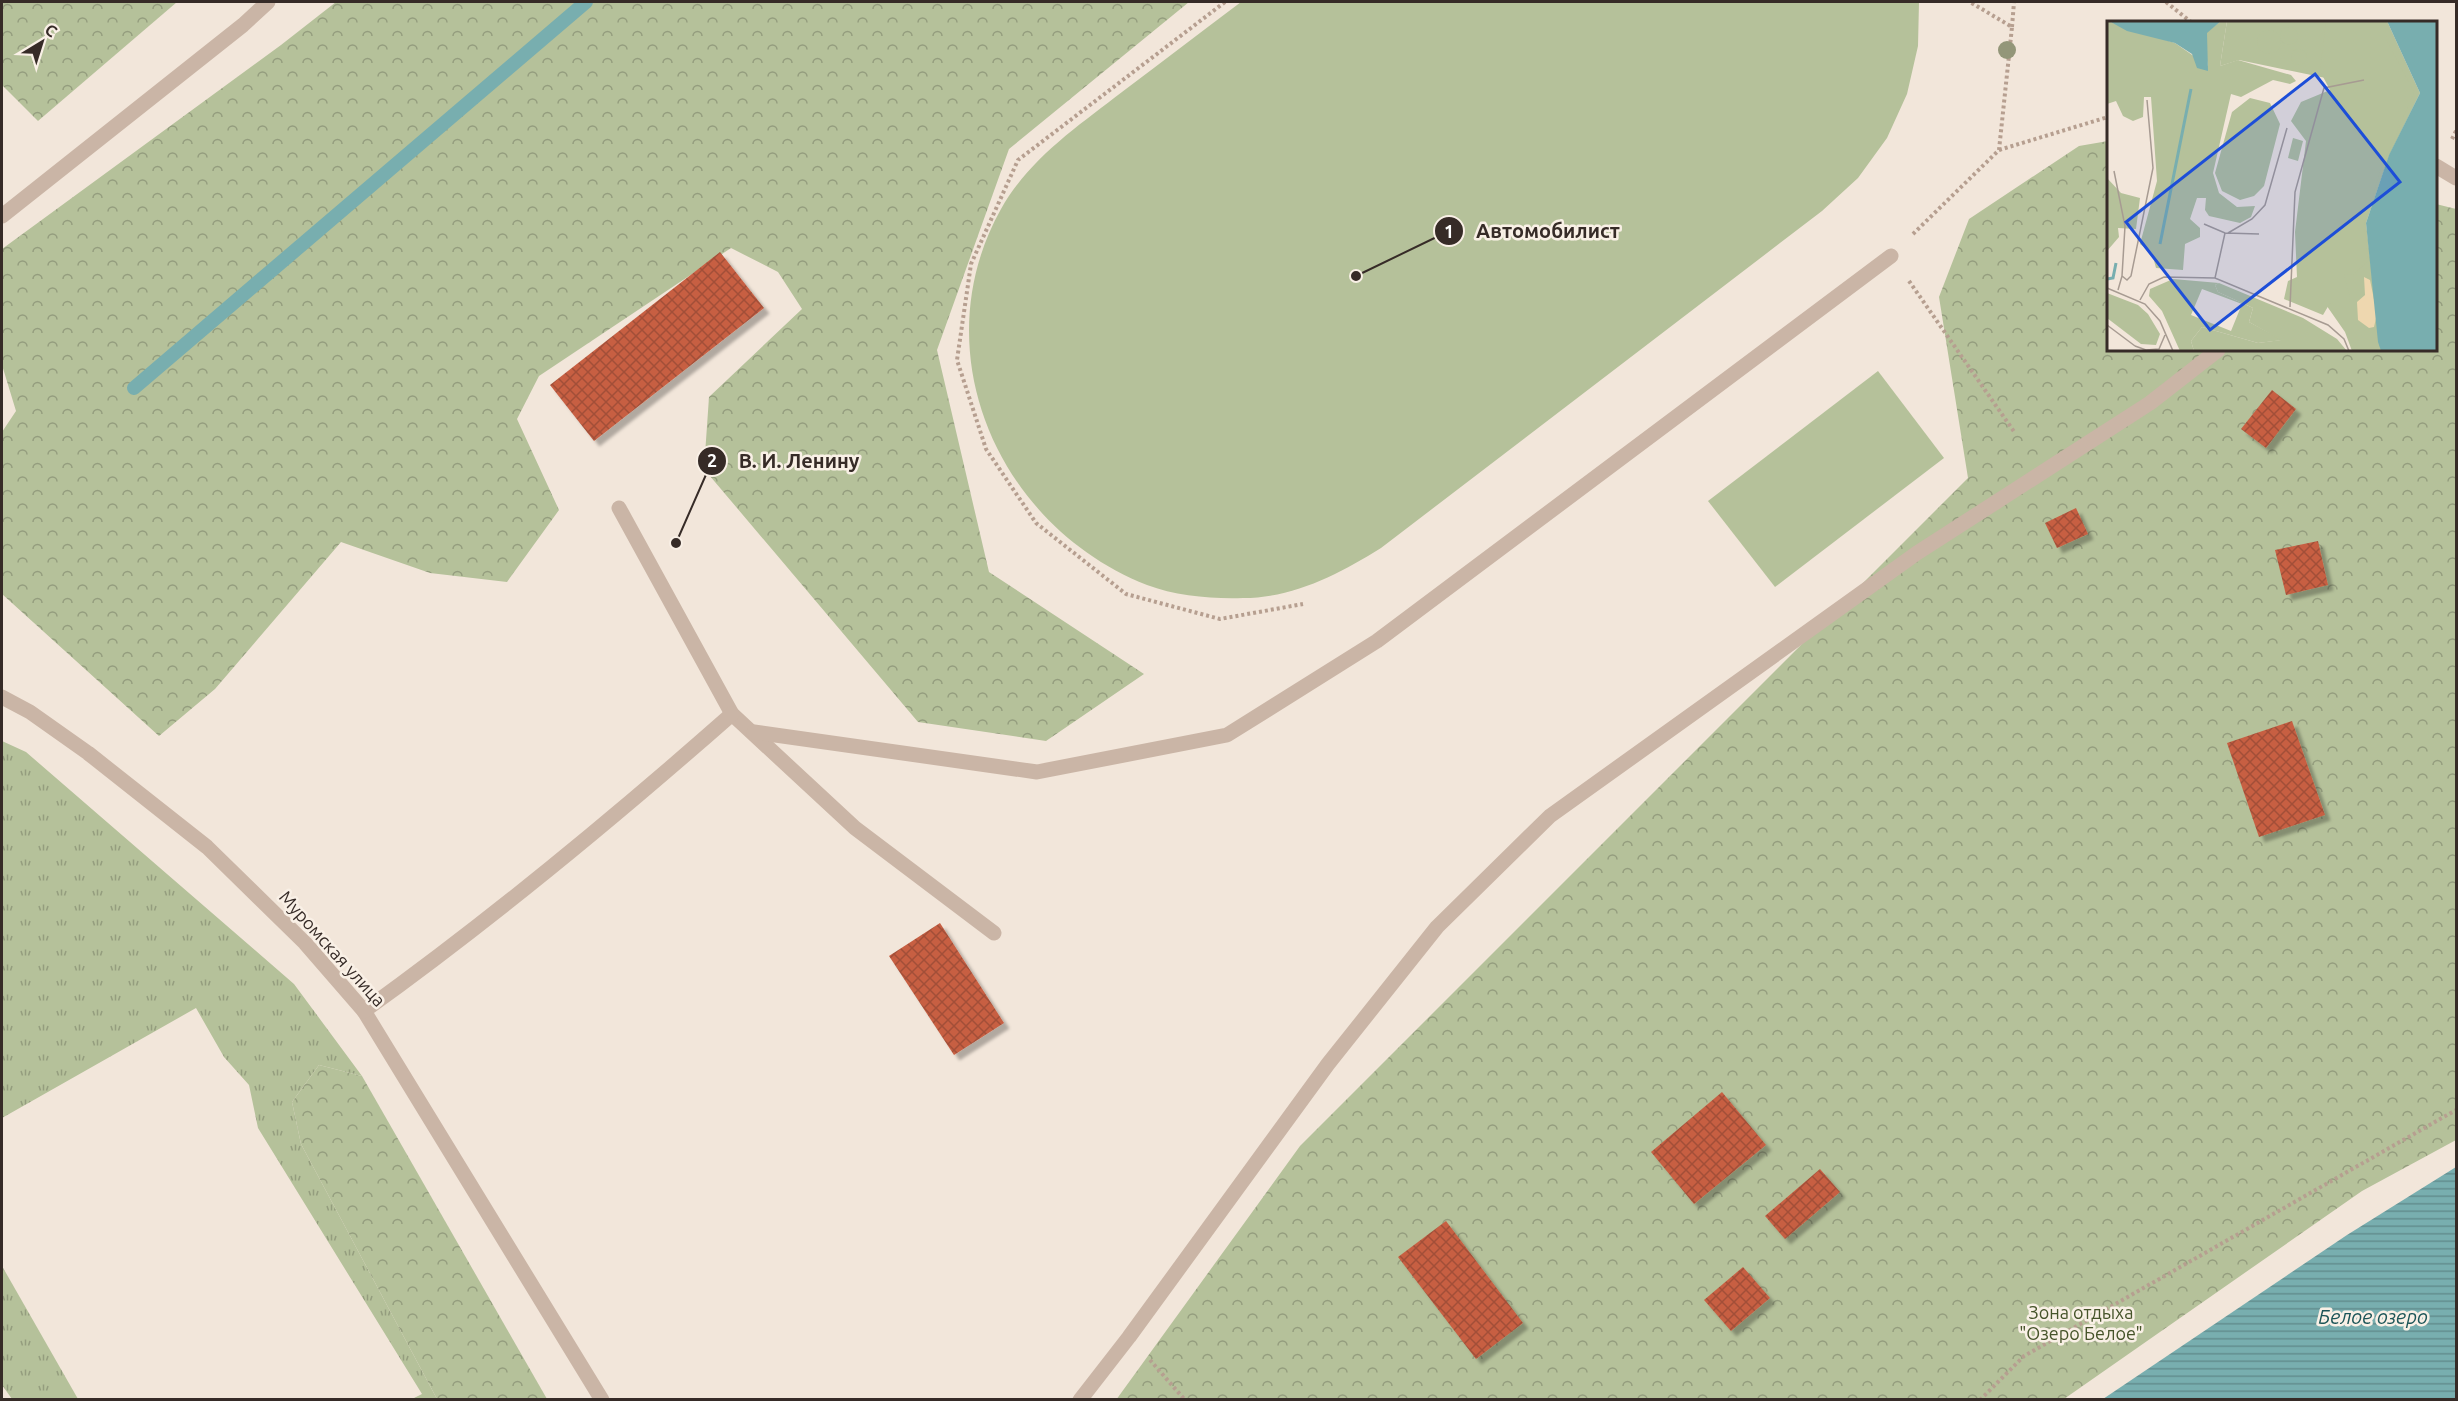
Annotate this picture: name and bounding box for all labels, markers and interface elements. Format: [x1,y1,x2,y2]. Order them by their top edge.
north arrow [12,12,72,72]
text: С [42,20,61,40]
inset map [2107,21,2437,351]
callout: Автомобилист [1434,212,1632,250]
text: Автомобилист [1476,219,1620,242]
text: 1 [1444,221,1454,241]
callout: В. И. Ленину [697,442,872,480]
text: В. И. Ленину [739,449,860,472]
text: 2 [707,450,717,470]
street label: Муромская улица [276,886,390,1010]
park label: Зона отдыха "Озеро Белое" [2019,1302,2143,1343]
water label: Белое озеро [2318,1305,2428,1328]

